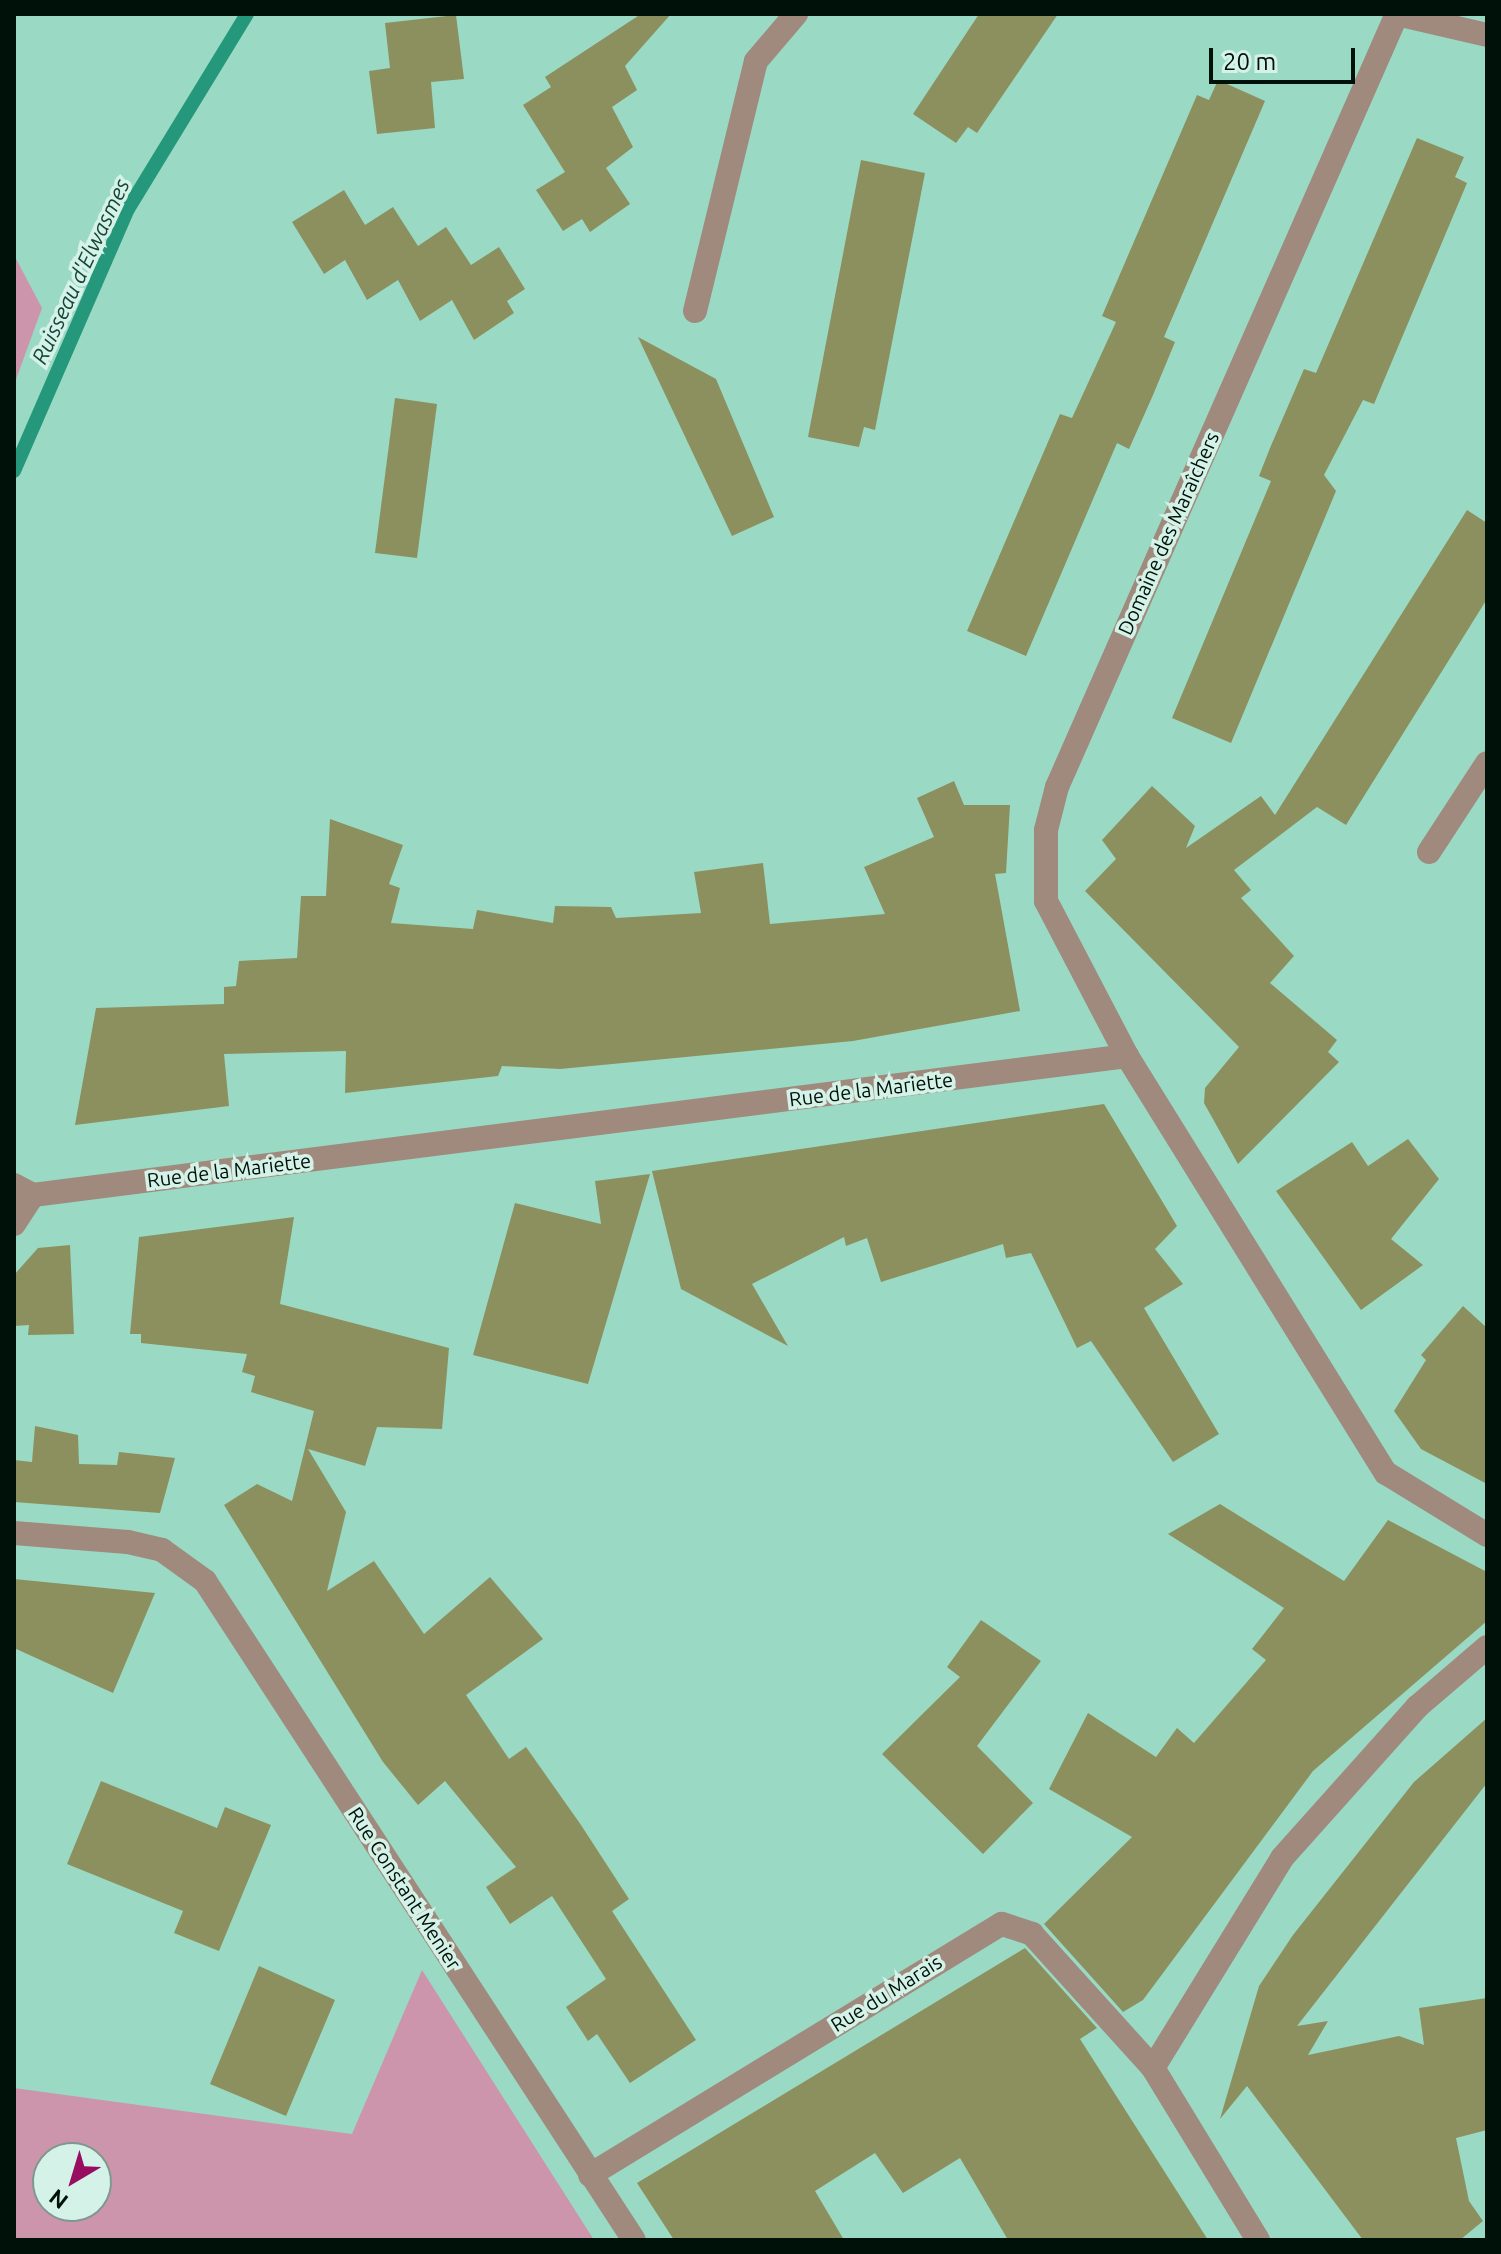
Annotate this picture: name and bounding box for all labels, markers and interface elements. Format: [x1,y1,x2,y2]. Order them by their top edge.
scale bar [1213,32,1359,82]
text: 20 m [1223,48,1276,75]
water label: Ruisseau d'Elwasmes [26,174,134,368]
street label: Domaine des Maraîchers [1112,428,1224,638]
street label: Rue de la Mariette [788,1067,954,1111]
street label: Rue de la Mariette [146,1148,312,1192]
street label: Rue Constant Menier [344,1802,466,1974]
street label: Rue du Marais [826,1949,946,2037]
north arrow [32,2142,112,2222]
text: N [44,2185,72,2215]

